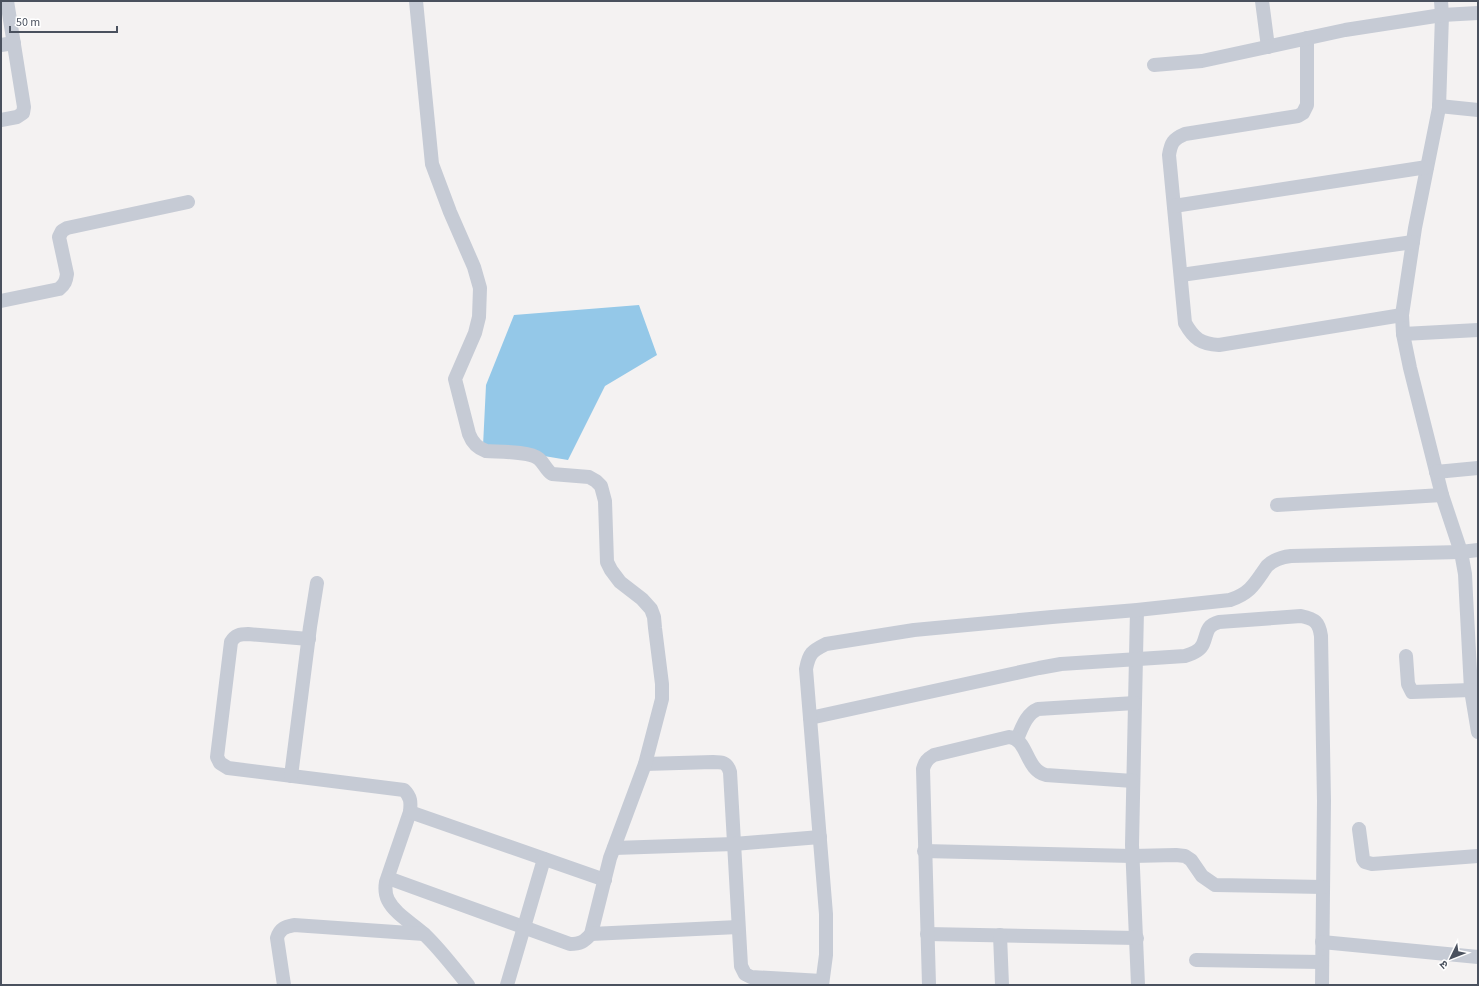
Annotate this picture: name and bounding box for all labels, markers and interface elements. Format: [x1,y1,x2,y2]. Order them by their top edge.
scale bar [10,8,117,34]
text: 50 m [16,14,40,31]
north arrow [1431,938,1471,978]
text: उ [1436,957,1452,972]

